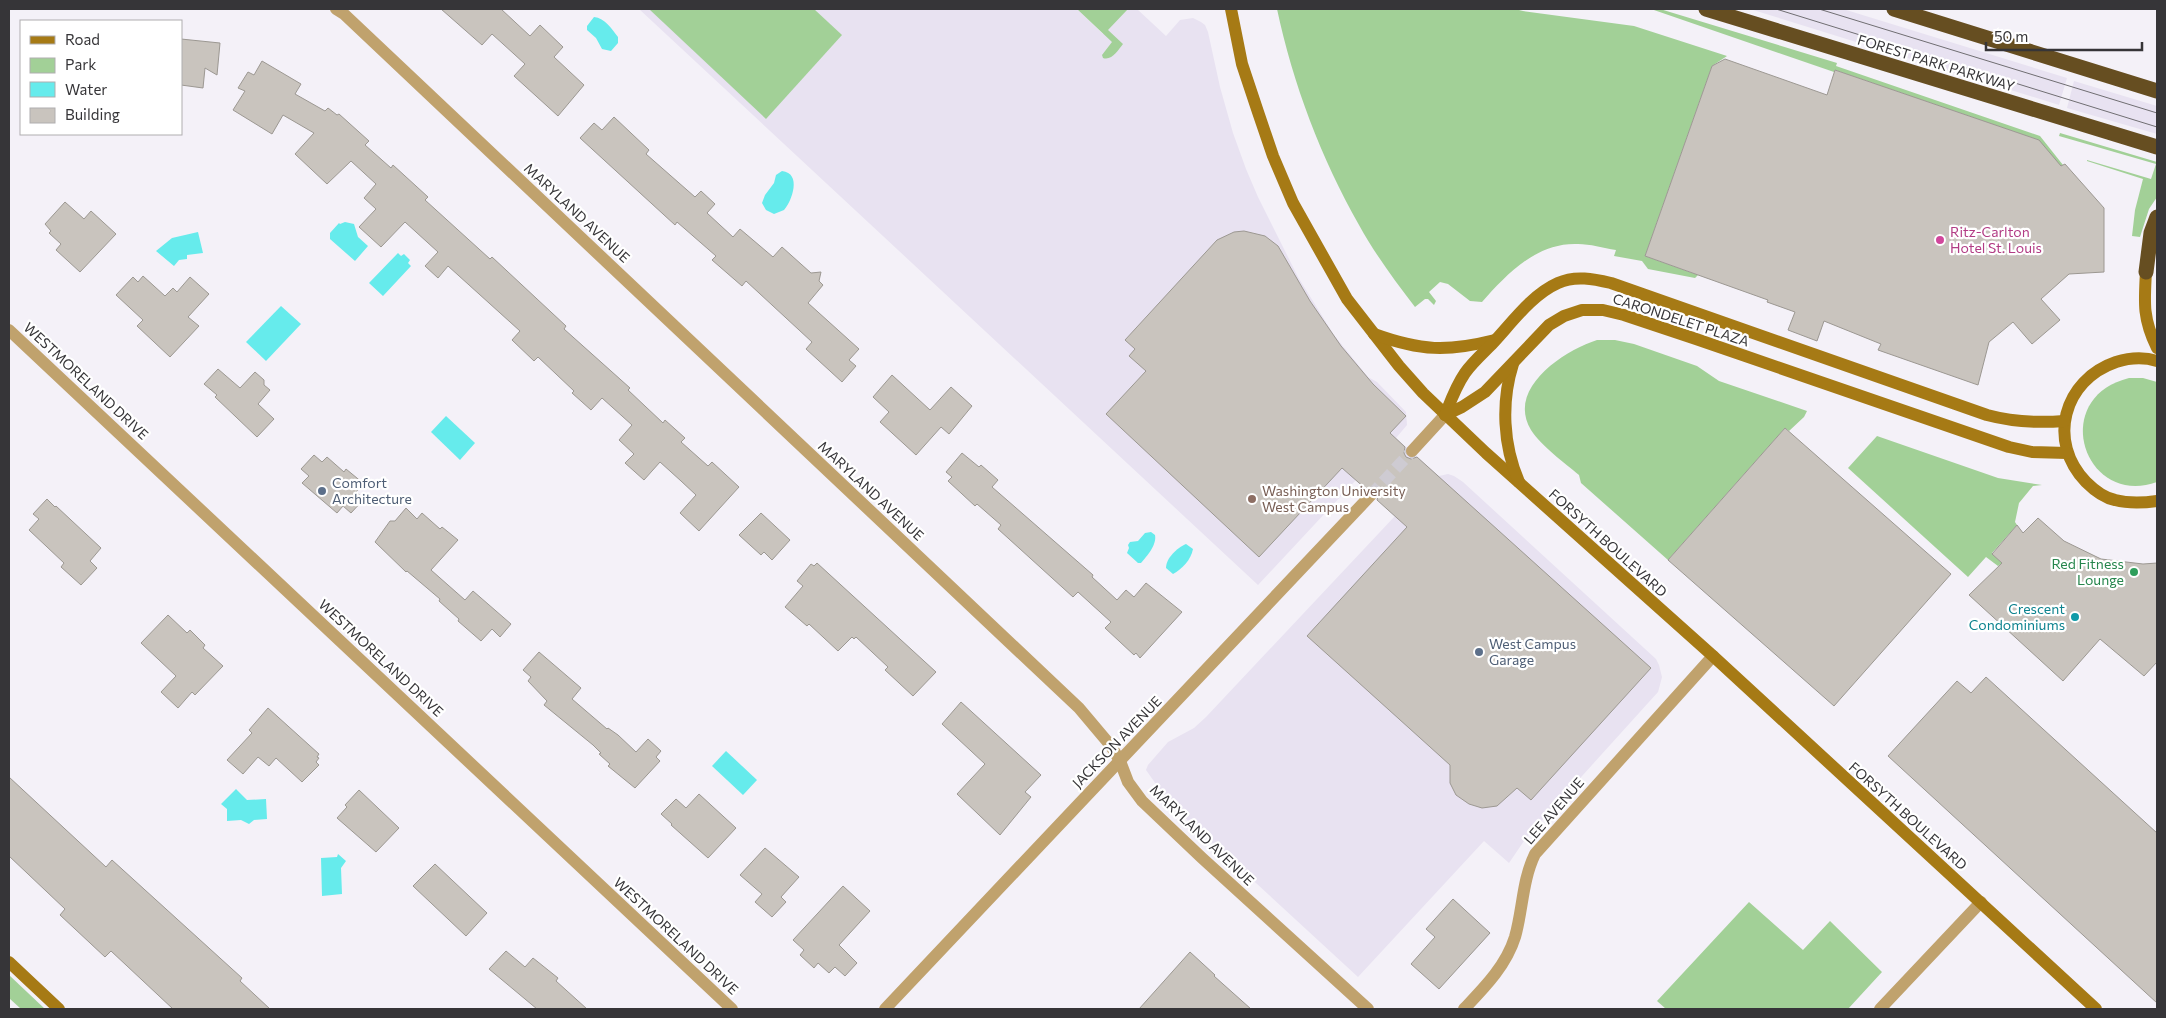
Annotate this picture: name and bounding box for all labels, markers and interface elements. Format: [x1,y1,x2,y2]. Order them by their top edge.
legend [20,20,182,135]
scale bar [1986,20,2142,52]
text: 50 m [1994,27,2028,45]
text: Road [65,30,100,48]
street label: FOREST PARK PARKWAY [1856,31,2017,95]
text: Park [65,55,96,73]
text: Water [65,80,107,98]
text: Building [65,105,120,123]
street label: MARYLAND AVENUE [521,159,634,266]
place label: Ritz-Carlton Hotel St. Louis [1950,223,2042,256]
marker: Ritz-Carlton Hotel St. Louis [1934,234,1946,246]
street label: CARONDELET PLAZA [1611,289,1752,350]
street label: WESTMORELAND DRIVE [21,318,152,443]
street label: MARYLAND AVENUE [815,437,928,544]
place label: Comfort Architecture [332,474,412,507]
place label: Washington University West Campus [1262,482,1406,515]
marker: Comfort Architecture [316,485,328,497]
street label: FORSYTH BOULEVARD [1546,485,1671,600]
marker: Washington University West Campus [1246,493,1258,505]
place label: Red Fitness Lounge [2051,555,2124,588]
marker: Red Fitness Lounge [2128,566,2140,578]
street label: WESTMORELAND DRIVE [316,595,447,720]
place label: Crescent Condominiums [1969,600,2065,633]
marker: Crescent Condominiums [2069,611,2081,623]
place label: West Campus Garage [1489,635,1576,668]
marker: West Campus Garage [1473,646,1485,658]
street label: JACKSON AVENUE [1069,692,1165,791]
street label: FORSYTH BOULEVARD [1846,758,1971,873]
street label: LEE AVENUE [1520,774,1587,848]
street label: MARYLAND AVENUE [1147,781,1258,889]
street label: WESTMORELAND DRIVE [611,873,742,998]

